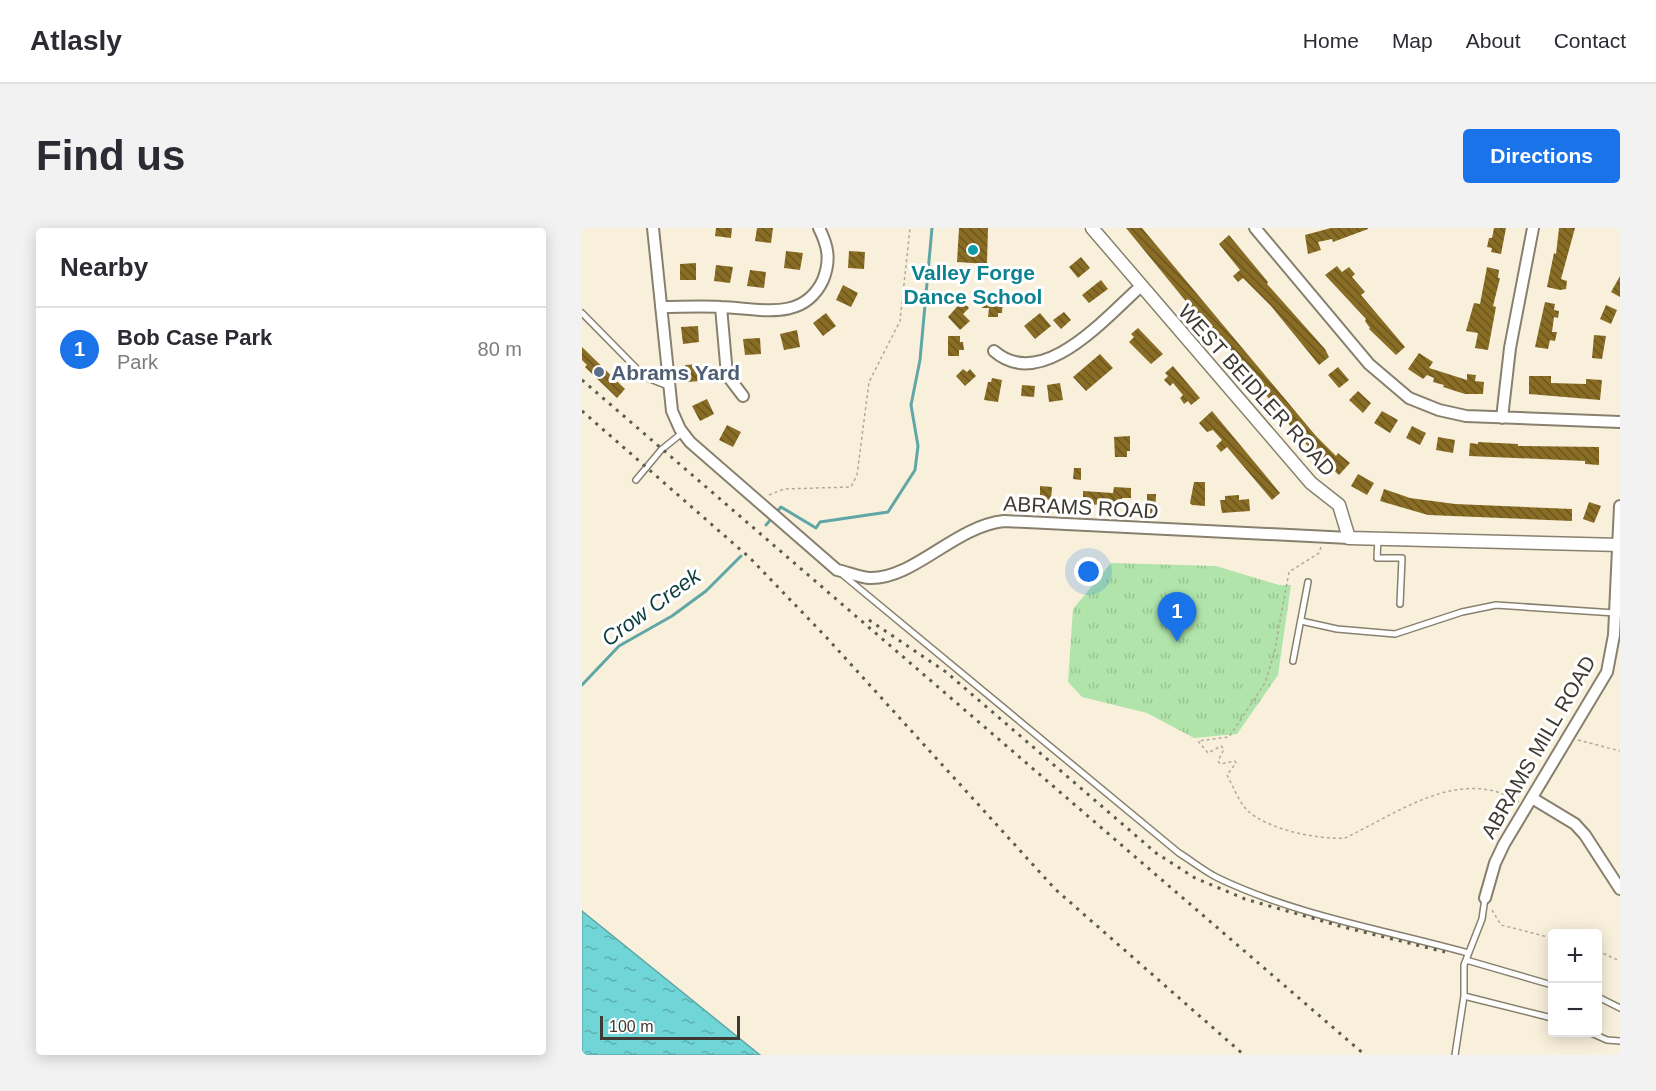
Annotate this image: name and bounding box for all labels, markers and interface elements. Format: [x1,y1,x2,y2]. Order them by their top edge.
text: Atlasly [30,25,122,56]
text: Home [1303,29,1359,52]
text: Map [1392,29,1433,52]
text: About [1466,29,1521,52]
text: Contact [1554,29,1626,52]
button: Directions [1463,129,1620,183]
text: Find us [36,132,185,179]
marker: Valley Forge Dance School [966,243,980,257]
text: Nearby [60,252,148,282]
place label: Valley Forge Dance School [904,261,1042,308]
street label: WEST BEIDLER ROAD [1174,300,1340,480]
text: Bob Case Park [117,325,272,350]
text: 1 [74,338,85,360]
text: 80 m [478,338,522,360]
text: Park [117,351,158,373]
place label: Abrams Yard [611,361,740,384]
marker: Abrams Yard [592,365,606,379]
street label: ABRAMS ROAD [1003,491,1159,523]
your location [1074,557,1103,586]
water label: Crow Creek [597,562,706,651]
pin: 1 [1158,592,1196,642]
street label: ABRAMS MILL ROAD [1476,652,1600,842]
map controls [1548,929,1602,1037]
button: + [1548,929,1602,983]
button: − [1548,983,1602,1037]
scale bar [600,1013,740,1040]
text: 100 m [609,1018,653,1035]

